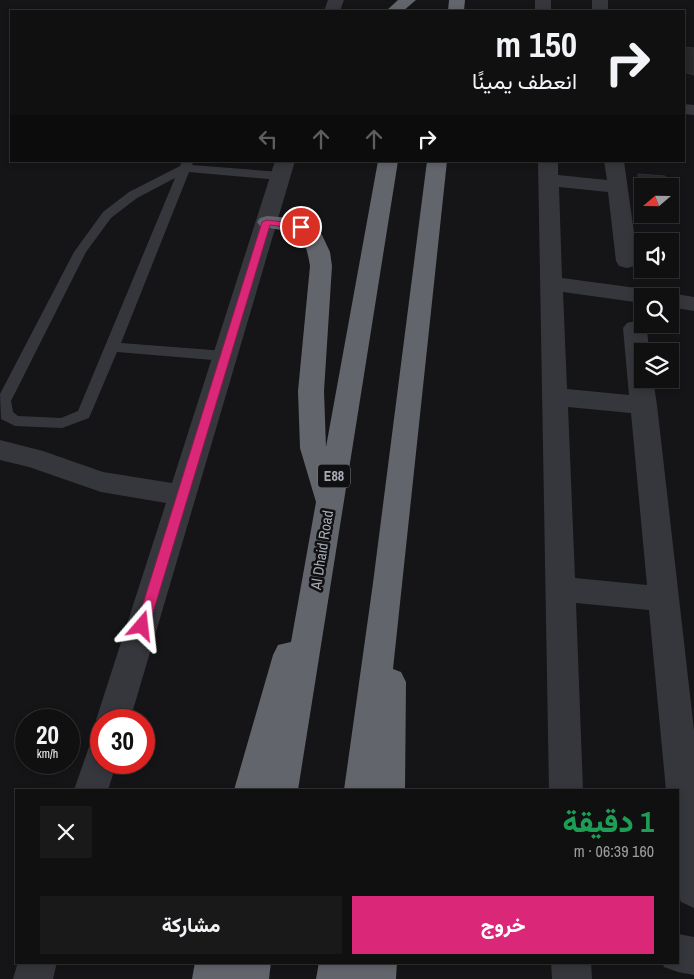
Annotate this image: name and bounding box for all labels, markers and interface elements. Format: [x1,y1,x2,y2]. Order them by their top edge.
text: 150 m [496,21,577,68]
icon: right [595,30,660,95]
text: انعطف يمينًا [472,66,577,96]
icon: left [254,125,282,153]
icon: ahead [307,125,335,153]
icon: ahead [360,125,388,153]
icon: right [413,125,441,153]
north arrow [634,178,679,222]
map controls [634,178,679,388]
pin [280,206,322,248]
icon: arrive [287,213,315,241]
button: sound [634,233,679,278]
button: search [634,288,679,333]
button: layers [634,343,679,388]
road number: E88 [318,464,350,488]
street label: Al Dhaid Road [305,509,338,592]
position arrow [115,599,167,651]
speed limit sign: 30 [90,709,155,774]
text: 20 [36,718,59,752]
text: km/h [37,746,58,762]
text: 1 دقيقة [562,801,654,841]
button: close [40,806,92,858]
text: 160 m · 06:39 [574,840,654,862]
button: مشاركة [40,896,342,954]
button: خروج [352,896,654,954]

